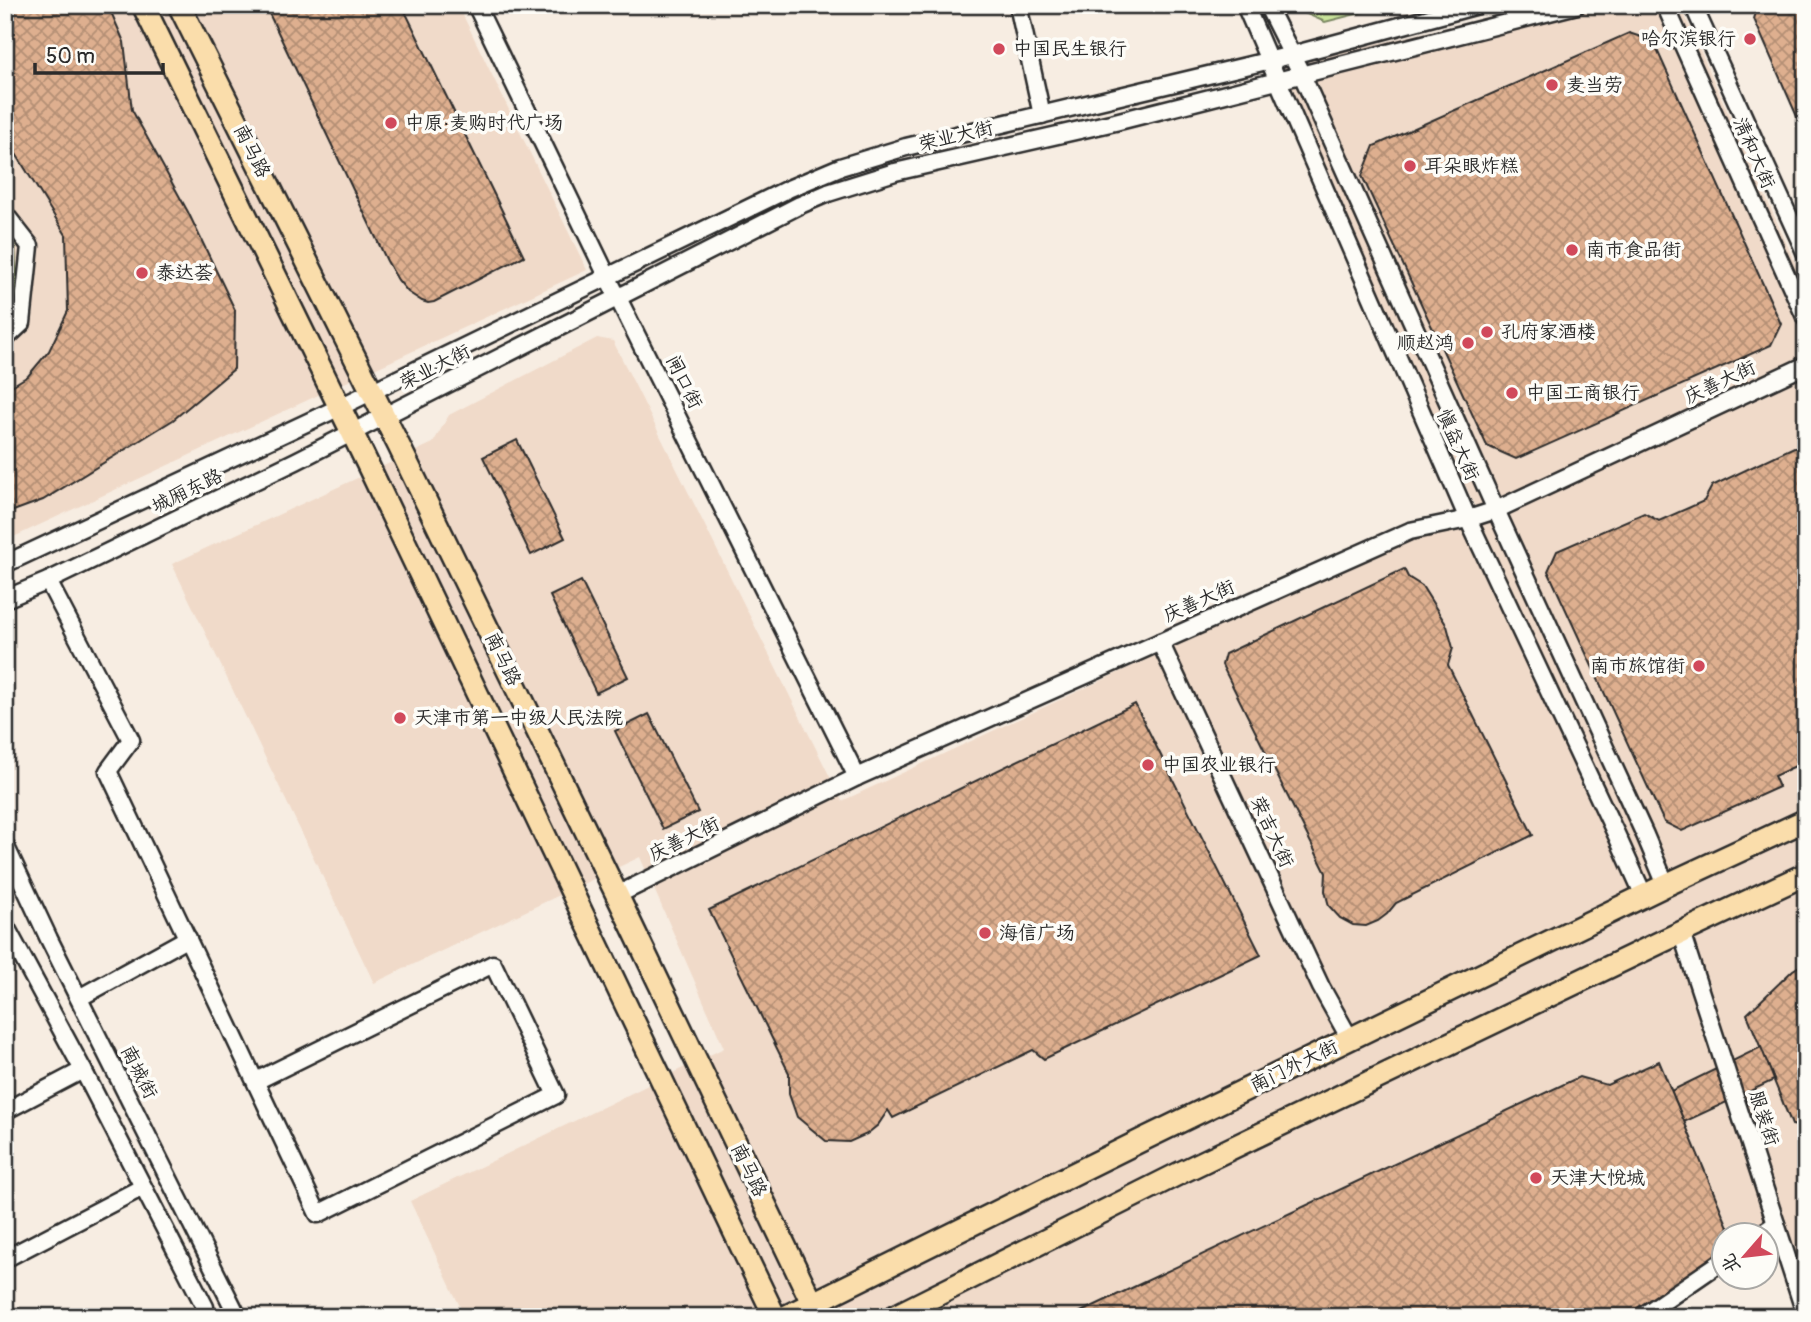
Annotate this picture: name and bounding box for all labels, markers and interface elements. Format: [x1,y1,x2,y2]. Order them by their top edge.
place label: 哈尔滨银行 [1641,27,1736,51]
marker: 哈尔滨银行 [1742,31,1758,47]
scale bar [35,32,163,76]
place label: 中国民生银行 [1013,37,1127,61]
marker: 中国民生银行 [991,41,1007,57]
text: 50 m [46,43,95,70]
place label: 麦当劳 [1566,73,1623,97]
marker: 麦当劳 [1544,77,1560,93]
place label: 中原·麦购时代广场 [405,111,563,135]
street label: 清和大街 [1728,113,1780,193]
marker: 中原·麦购时代广场 [383,115,399,131]
street label: 荣业大街 [916,116,996,156]
street label: 南马路 [228,120,276,182]
place label: 耳朵眼炸糕 [1424,154,1519,178]
marker: 耳朵眼炸糕 [1402,158,1418,174]
place label: 南市食品街 [1586,238,1681,262]
marker: 南市食品街 [1564,242,1580,258]
place label: 泰达荟 [156,261,213,285]
marker: 泰达荟 [134,265,150,281]
place label: 孔府家酒楼 [1501,320,1596,344]
marker: 孔府家酒楼 [1479,324,1495,340]
place label: 顺赵鸿 [1397,331,1454,355]
marker: 顺赵鸿 [1460,335,1476,351]
street label: 荣业大街 [396,339,474,395]
street label: 闸口街 [660,351,708,413]
street label: 庆善大街 [1680,355,1760,409]
place label: 中国工商银行 [1526,381,1640,405]
marker: 中国工商银行 [1504,385,1520,401]
street label: 慎益大街 [1432,405,1484,485]
street label: 城厢东路 [148,464,226,518]
street label: 庆善大街 [1159,575,1239,627]
street label: 南马路 [480,628,526,690]
place label: 南市旅馆街 [1590,654,1685,678]
marker: 南市旅馆街 [1691,658,1707,674]
place label: 天津市第一中级人民法院 [414,706,623,730]
marker: 天津市第一中级人民法院 [392,710,408,726]
place label: 中国农业银行 [1162,753,1276,777]
marker: 中国农业银行 [1140,757,1156,773]
street label: 荣吉大街 [1245,792,1299,872]
street label: 庆善大街 [645,812,723,866]
place label: 海信广场 [999,921,1075,945]
marker: 海信广场 [977,925,993,941]
street label: 南门外大街 [1246,1034,1342,1098]
street label: 南城街 [115,1041,163,1103]
street label: 服装街 [1744,1087,1784,1149]
street label: 南马路 [726,1139,772,1201]
place label: 天津大悦城 [1550,1166,1645,1190]
marker: 天津大悦城 [1528,1170,1544,1186]
north arrow [1710,1220,1780,1290]
text: 北 [1716,1249,1746,1278]

